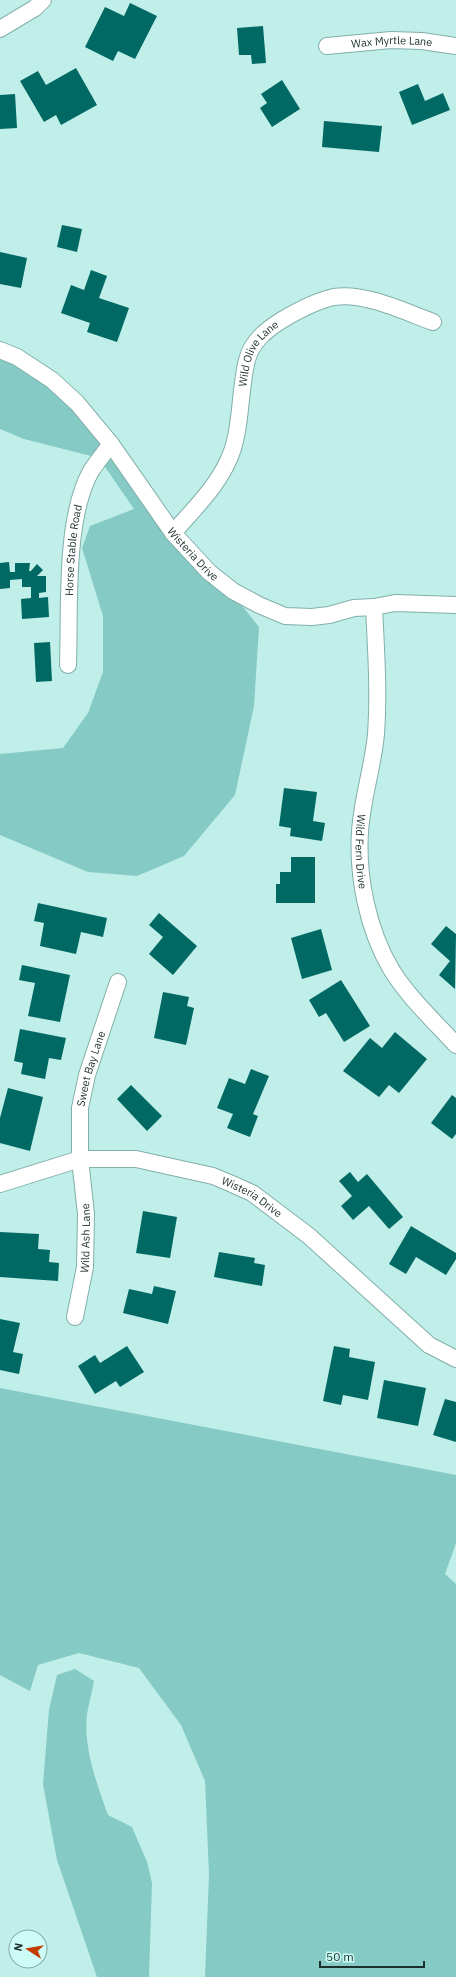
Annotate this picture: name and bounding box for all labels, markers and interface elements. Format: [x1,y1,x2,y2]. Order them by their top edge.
street label: Wax Myrtle Lane [350,33,433,51]
street label: Wild Olive Lane [235,317,281,387]
street label: Horse Stable Road [62,503,85,596]
street label: Wisteria Drive [164,525,221,584]
street label: Wild Fern Drive [353,813,370,890]
street label: Sweet Bay Lane [73,1029,108,1108]
street label: Wisteria Drive [220,1173,285,1220]
street label: Wild Ash Lane [77,1203,93,1274]
north arrow [8,1929,48,1969]
text: N [11,1942,26,1952]
scale bar [320,1943,424,1969]
text: 50 m [326,1949,354,1964]

